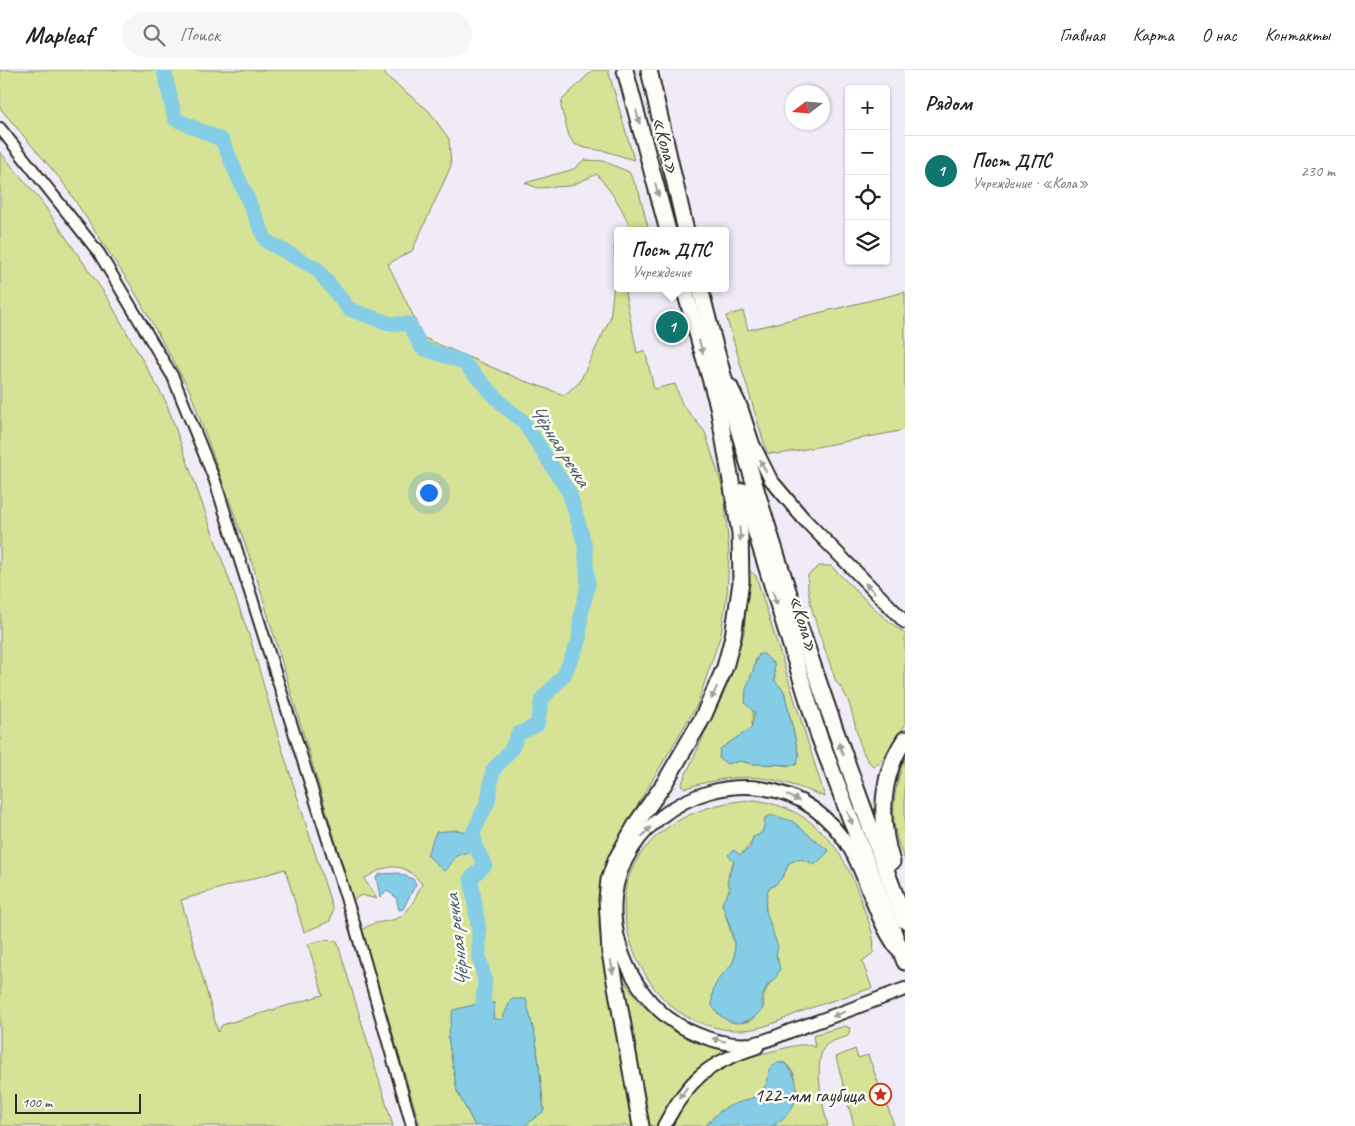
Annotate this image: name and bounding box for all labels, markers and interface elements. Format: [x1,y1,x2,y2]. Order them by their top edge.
search box [122,12,472,57]
text: Mapleaf [25,20,92,50]
icon: search [140,21,168,49]
text: Поиск [180,23,220,47]
text: Главная [1060,24,1105,46]
text: Карта [1133,24,1174,46]
text: О нас [1202,24,1237,46]
text: Контакты [1265,24,1330,46]
north arrow [785,85,830,130]
map controls [845,85,890,265]
button: + [845,85,890,130]
text: Рядом [925,90,972,116]
one-way arrow [634,110,642,125]
street label: «Кола» [646,114,686,176]
button: − [845,130,890,175]
text: Пост ДПС [972,149,1051,173]
text: 1 [937,161,945,181]
text: 230 m [1301,161,1335,181]
text: Учреждение · «Кола» [972,173,1088,193]
button: locate [845,175,890,220]
one-way arrow [653,183,661,198]
button: layers [845,220,890,265]
popup [614,227,729,292]
text: Пост ДПС [632,238,711,262]
text: Учреждение [632,262,691,282]
pin: 1 [656,308,688,346]
one-way arrow [698,340,706,355]
water label: Чёрная речка [524,399,597,493]
one-way arrow [759,459,768,472]
your location [416,480,442,506]
one-way arrow [736,527,744,543]
one-way arrow [864,582,876,594]
one-way arrow [772,591,779,606]
street label: «Кола» [784,592,824,654]
one-way arrow [710,686,718,700]
one-way arrow [837,742,844,757]
one-way arrow [786,793,801,802]
one-way arrow [846,811,854,826]
one-way arrow [640,826,651,838]
water label: Чёрная речка [438,891,476,989]
one-way arrow [608,959,616,975]
one-way arrow [831,1010,846,1018]
one-way arrow [712,1036,727,1044]
place label: 122-мм гаубица [754,1083,866,1108]
place icon: 122-мм гаубица [869,1083,893,1107]
one-way arrow [678,1087,688,1100]
scale bar [15,1091,141,1114]
text: 100 m [22,1094,52,1111]

